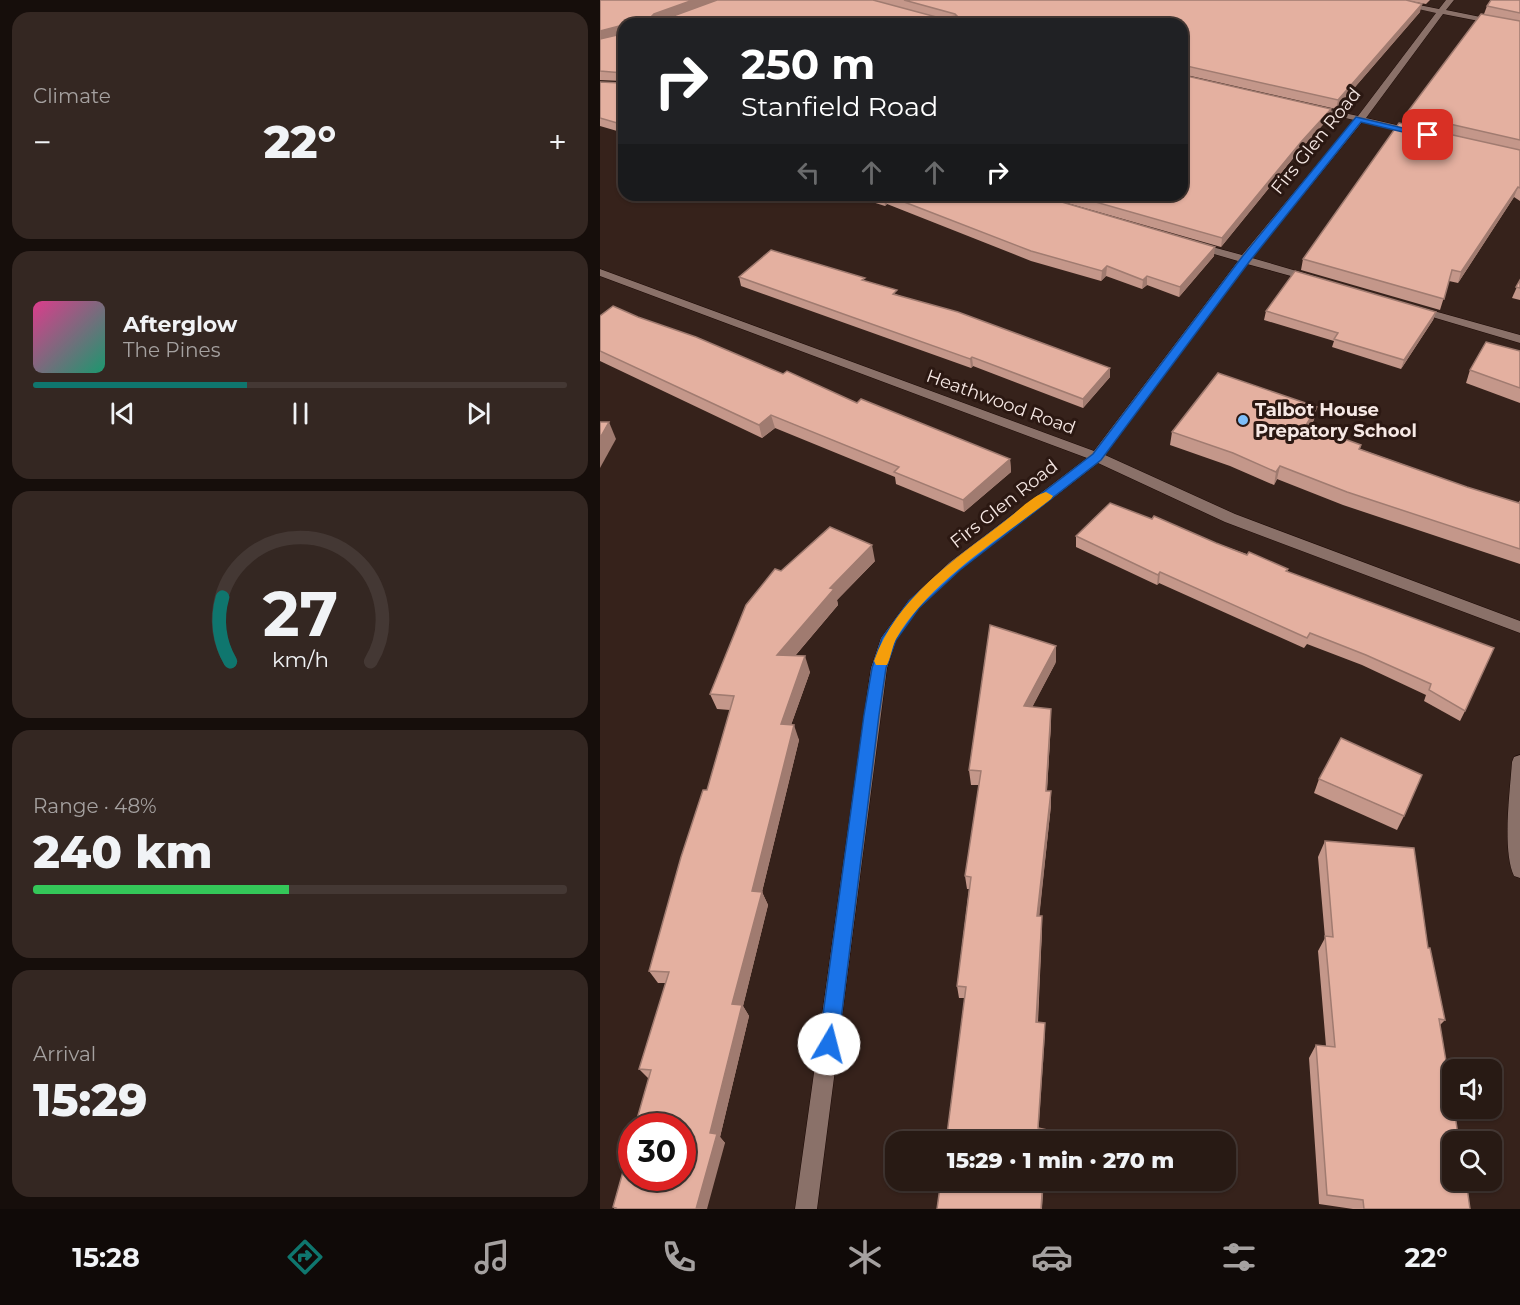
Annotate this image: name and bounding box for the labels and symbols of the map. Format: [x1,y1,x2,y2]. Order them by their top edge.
street label: Firs Glen Road [1266,83,1366,199]
pin [1402,109,1453,160]
street label: Heathwood Road [923,365,1079,439]
place label: Talbot House Prepatory School [1255,399,1417,442]
marker: Talbot House Prepatory School [1236,413,1250,427]
street label: Firs Glen Road [946,455,1062,553]
position arrow [797,1012,861,1076]
speed limit sign: 30 [618,1113,696,1191]

